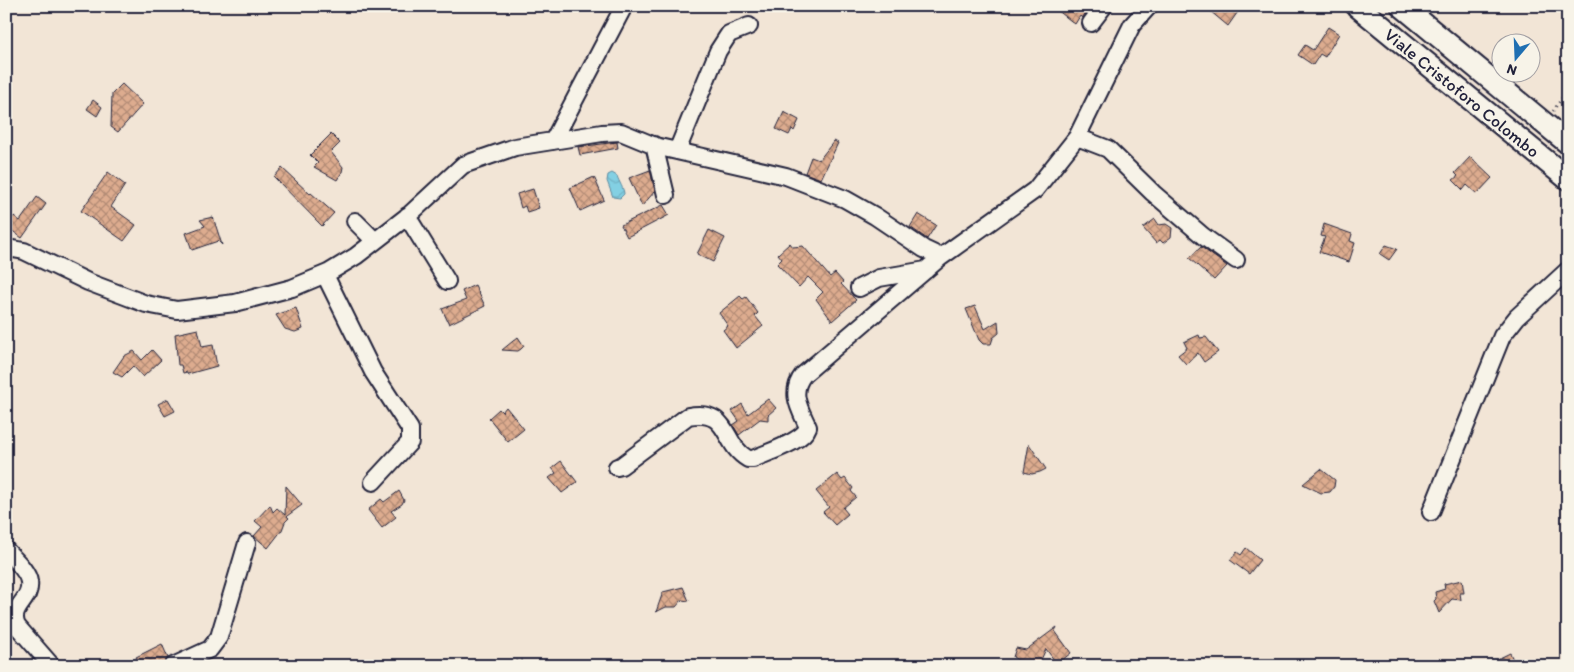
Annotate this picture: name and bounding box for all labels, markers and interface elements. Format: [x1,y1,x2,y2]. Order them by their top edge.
street label: Viale Cristoforo Colombo [1380,24,1544,162]
north arrow [1492,32,1542,82]
text: N [1505,60,1519,79]

